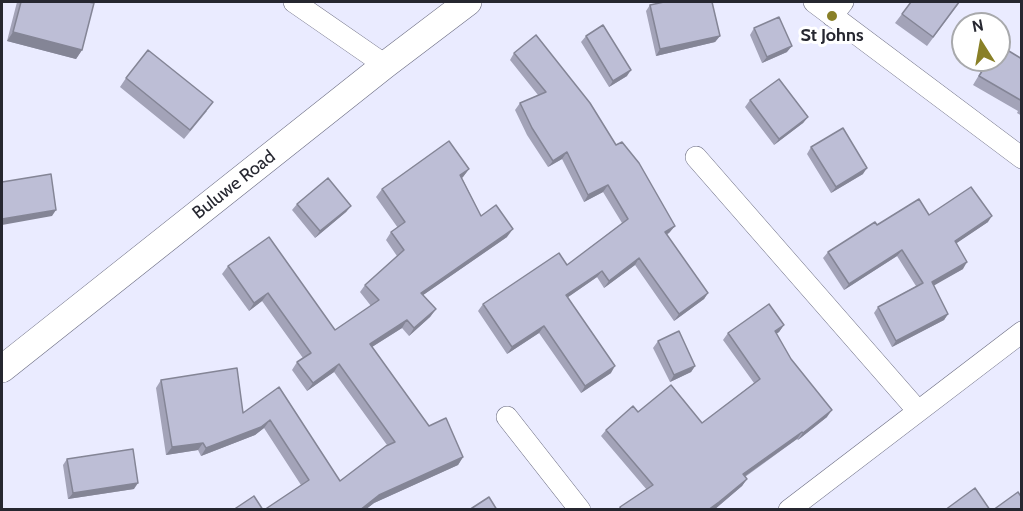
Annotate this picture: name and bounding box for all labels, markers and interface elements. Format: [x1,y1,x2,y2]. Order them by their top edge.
marker: St Johns [825,9,839,23]
north arrow [951,12,1011,72]
text: N [970,15,985,36]
place label: St Johns [800,25,864,47]
street label: Buluwe Road [188,146,280,224]

